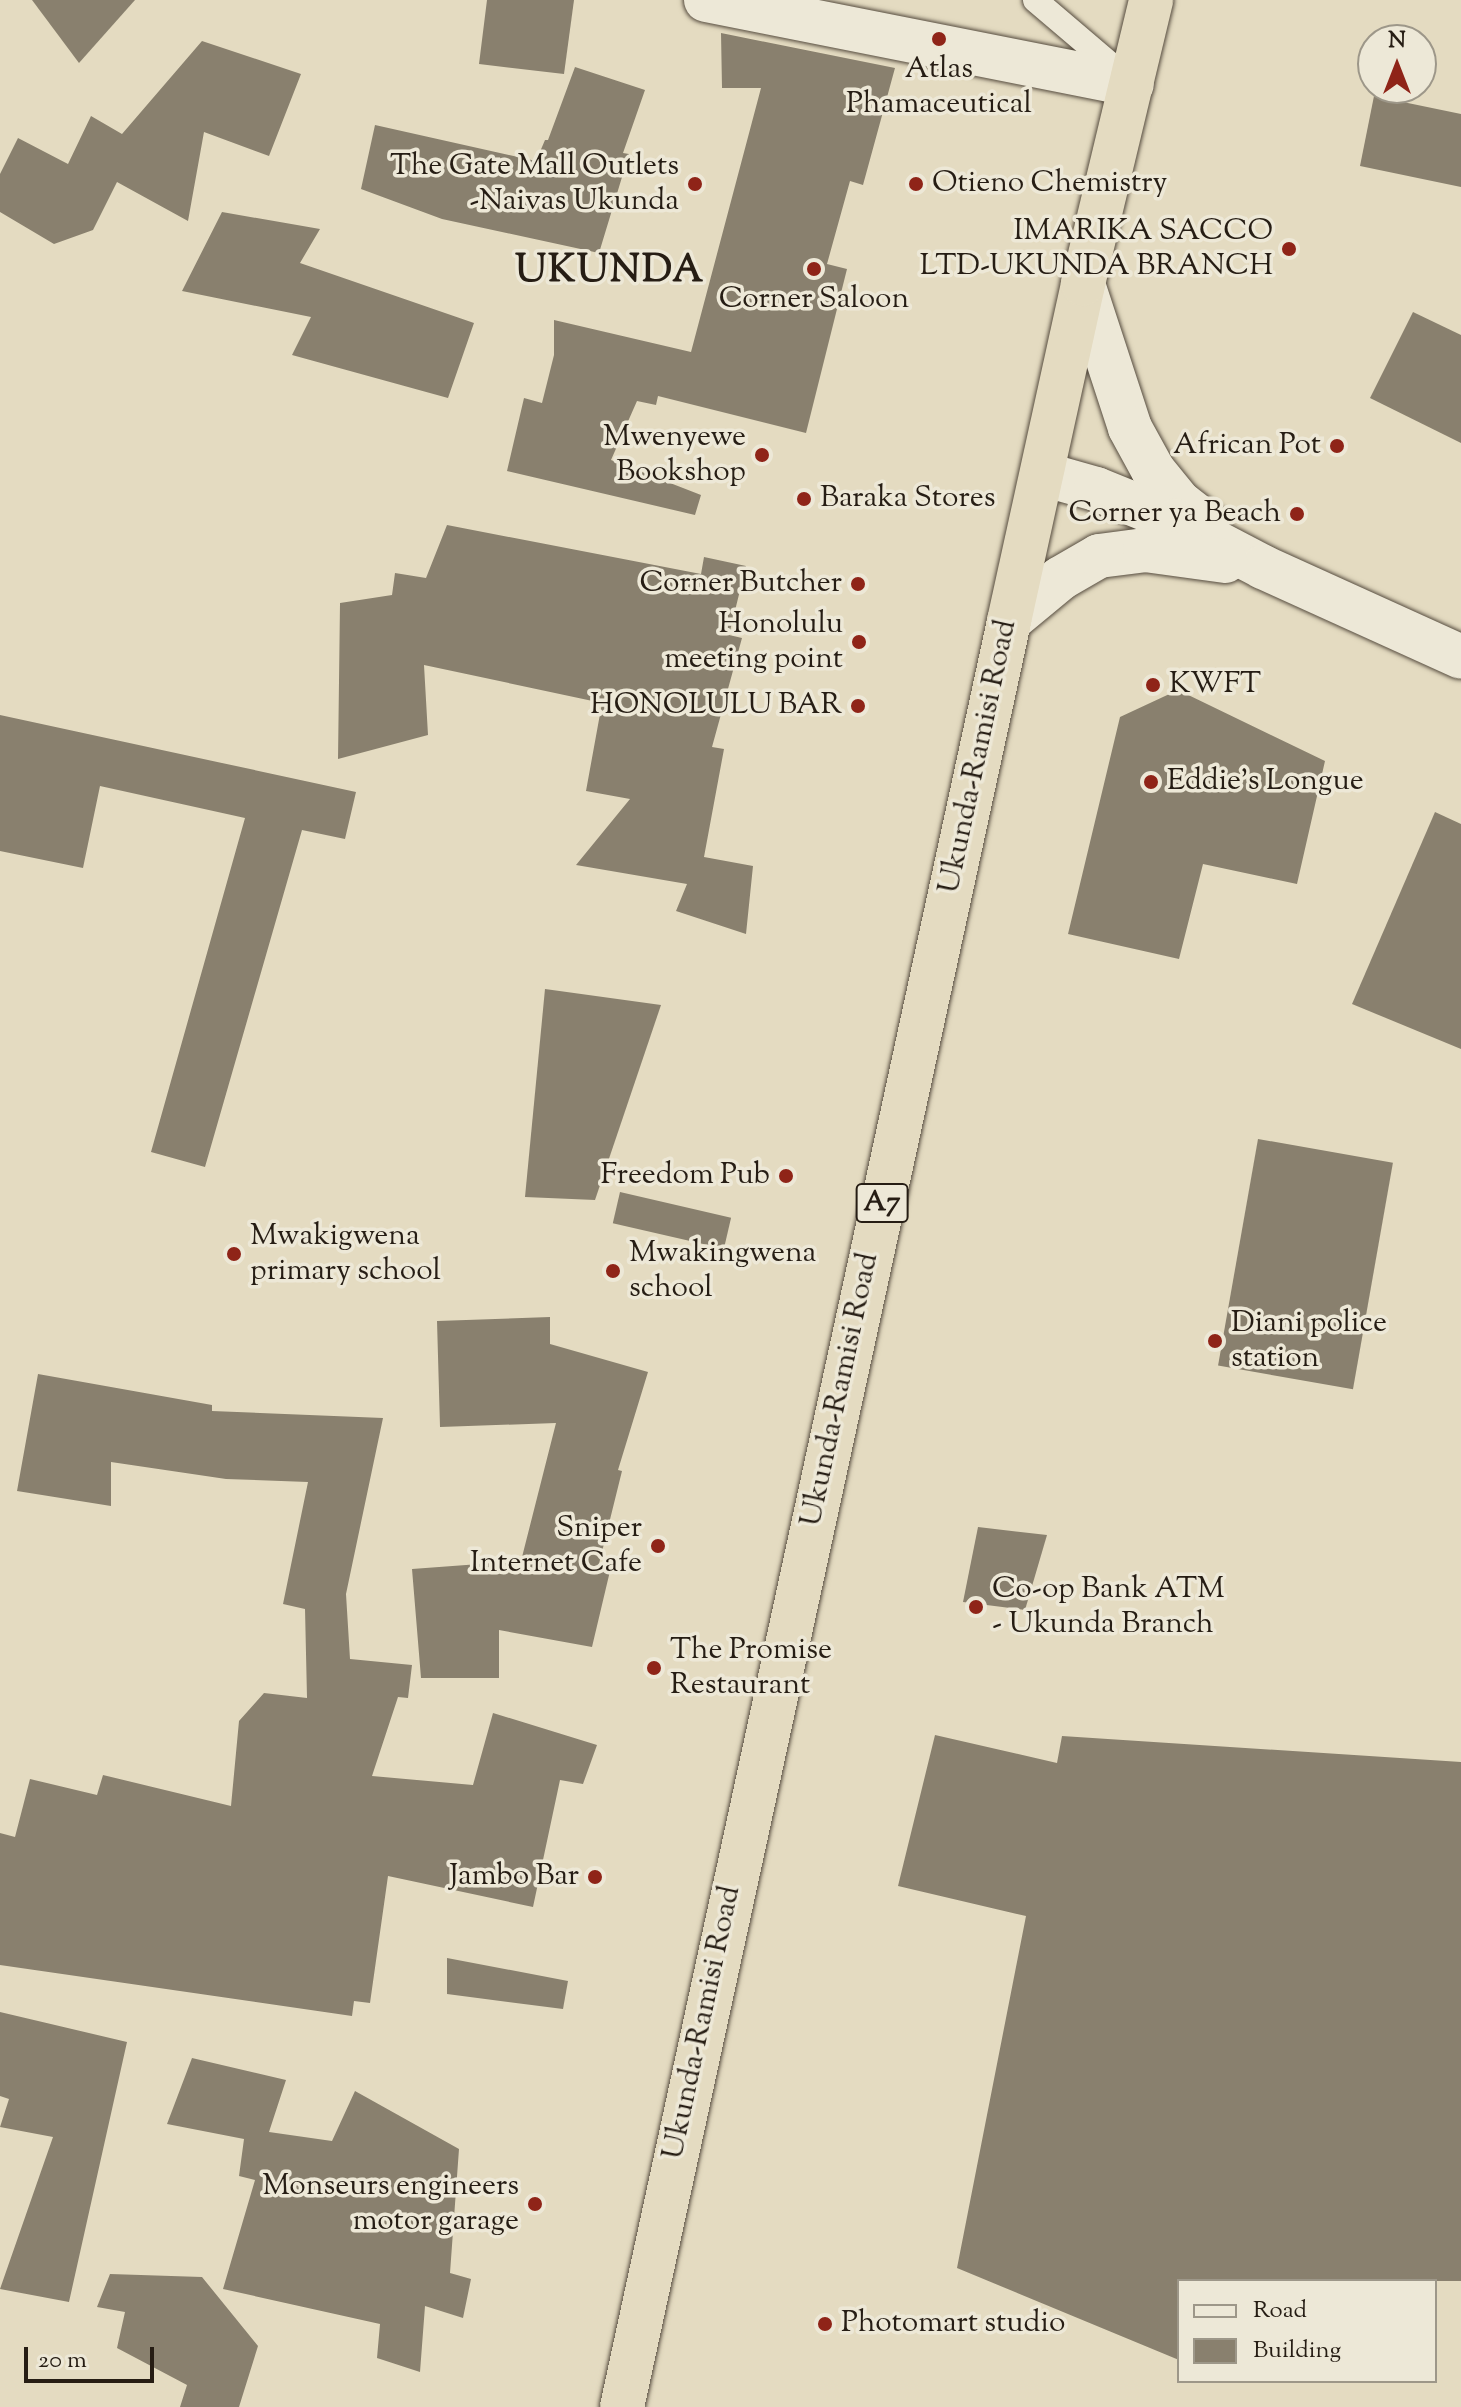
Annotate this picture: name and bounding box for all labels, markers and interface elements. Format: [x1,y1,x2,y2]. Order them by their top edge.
north arrow [1357,24,1437,104]
text: N [1388,26,1406,58]
marker: Atlas Phamaceutical [930,30,948,48]
place label: Atlas Phamaceutical [846,52,1032,122]
place label: The Gate Mall Outlets -Naivas Ukunda [390,149,679,220]
place label: Otieno Chemistry [932,166,1167,202]
marker: The Gate Mall Outlets -Naivas Ukunda [686,175,704,193]
marker: Otieno Chemistry [907,175,925,193]
place label: IMARIKA SACCO LTD-UKUNDA BRANCH [920,214,1273,284]
marker: IMARIKA SACCO LTD-UKUNDA BRANCH [1280,240,1298,258]
district label: UKUNDA [515,250,705,296]
marker: Corner Saloon [805,260,823,278]
place label: Corner Saloon [719,282,909,318]
place label: Mwenyewe Bookshop [603,420,746,490]
place label: African Pot [1173,428,1321,464]
marker: African Pot [1328,437,1346,455]
marker: Mwenyewe Bookshop [753,446,771,464]
place label: Baraka Stores [820,481,996,517]
marker: Baraka Stores [795,490,813,508]
place label: Corner ya Beach [1068,496,1281,532]
marker: Corner ya Beach [1288,505,1306,523]
place label: Corner Butcher [640,566,842,602]
marker: Corner Butcher [849,575,867,593]
place label: Honolulu meeting point [664,607,843,678]
street label: Ukunda-Ramisi Road [932,617,1026,897]
marker: Honolulu meeting point [850,633,868,651]
place label: KWFT [1169,667,1261,703]
marker: KWFT [1144,676,1162,694]
place label: HONOLULU BAR [590,688,842,724]
marker: HONOLULU BAR [849,697,867,715]
place label: Eddie's Longue [1167,764,1364,800]
marker: Eddie's Longue [1142,773,1160,791]
place label: Freedom Pub [600,1158,770,1194]
marker: Freedom Pub [777,1167,795,1185]
road number: A7 [854,1179,910,1227]
place label: Mwakigwena primary school [250,1219,441,1290]
place label: Mwakingwena school [629,1236,816,1306]
marker: Mwakigwena primary school [225,1245,243,1263]
street label: Ukunda-Ramisi Road [794,1250,888,1530]
marker: Mwakingwena school [604,1262,622,1280]
place label: Diani police station [1231,1306,1387,1376]
marker: Diani police station [1206,1332,1224,1350]
place label: Sniper Internet Cafe [470,1511,642,1582]
marker: Sniper Internet Cafe [649,1537,667,1555]
place label: Co-op Bank ATM - Ukunda Branch [992,1572,1225,1642]
marker: Co-op Bank ATM - Ukunda Branch [967,1598,985,1616]
place label: The Promise Restaurant [670,1633,832,1704]
marker: The Promise Restaurant [645,1659,663,1677]
place label: Jambo Bar [449,1859,579,1895]
marker: Jambo Bar [586,1868,604,1886]
street label: Ukunda-Ramisi Road [656,1883,750,2163]
place label: Monseurs engineers motor garage [262,2169,519,2240]
marker: Monseurs engineers motor garage [526,2195,544,2213]
legend [1177,2279,1437,2383]
text: Road [1253,2294,1307,2328]
place label: Photomart studio [841,2306,1065,2342]
marker: Photomart studio [816,2315,834,2333]
scale bar [28,2331,158,2381]
text: Building [1253,2334,1341,2368]
text: 20 m [38,2344,87,2378]

